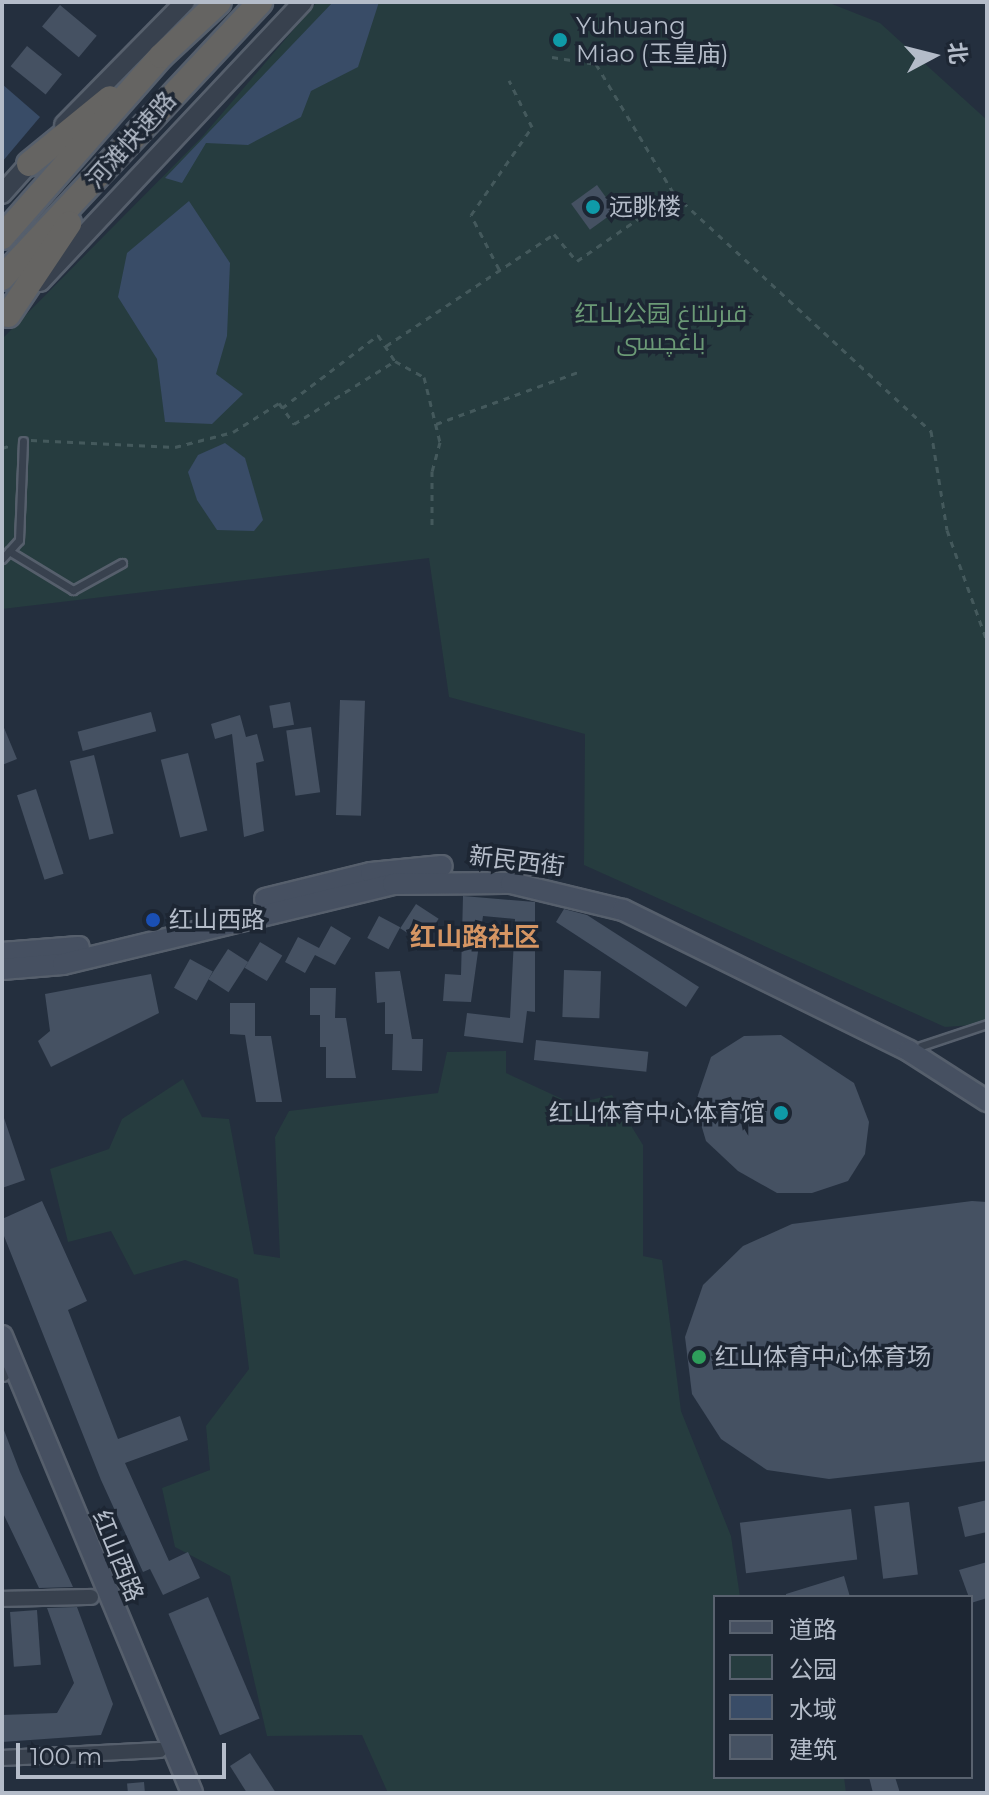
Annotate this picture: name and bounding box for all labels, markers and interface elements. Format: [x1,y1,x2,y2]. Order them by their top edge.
place label: Yuhuang Miao (玉皇庙) [576,12,729,68]
north arrow [893,16,973,96]
marker: Yuhuang Miao (玉皇庙) [551,31,569,49]
text: 北 [943,40,972,66]
street label: 河滩快速路 [80,86,182,194]
place label: 远眺楼 [609,193,681,221]
marker: 远眺楼 [584,198,602,216]
park label: 红山公园 قىزىلتاغ باغچىسى [575,300,747,356]
street label: 新民西街 [468,841,566,881]
place label: 红山西路 [169,906,265,934]
marker: 红山西路 [144,911,162,929]
district label: 红山路社区 [410,922,540,954]
place label: 红山体育中心体育馆 [549,1099,765,1127]
marker: 红山体育中心体育馆 [772,1104,790,1122]
place label: 红山体育中心体育场 [715,1343,931,1371]
marker: 红山体育中心体育场 [690,1348,708,1366]
street label: 红山西路 [87,1506,149,1606]
legend [713,1595,973,1779]
text: 道路 [789,1615,837,1644]
text: 公园 [789,1655,837,1684]
text: 水域 [789,1695,837,1724]
scale bar [20,1727,230,1777]
text: 建筑 [789,1735,837,1764]
text: 100 m [30,1742,102,1771]

